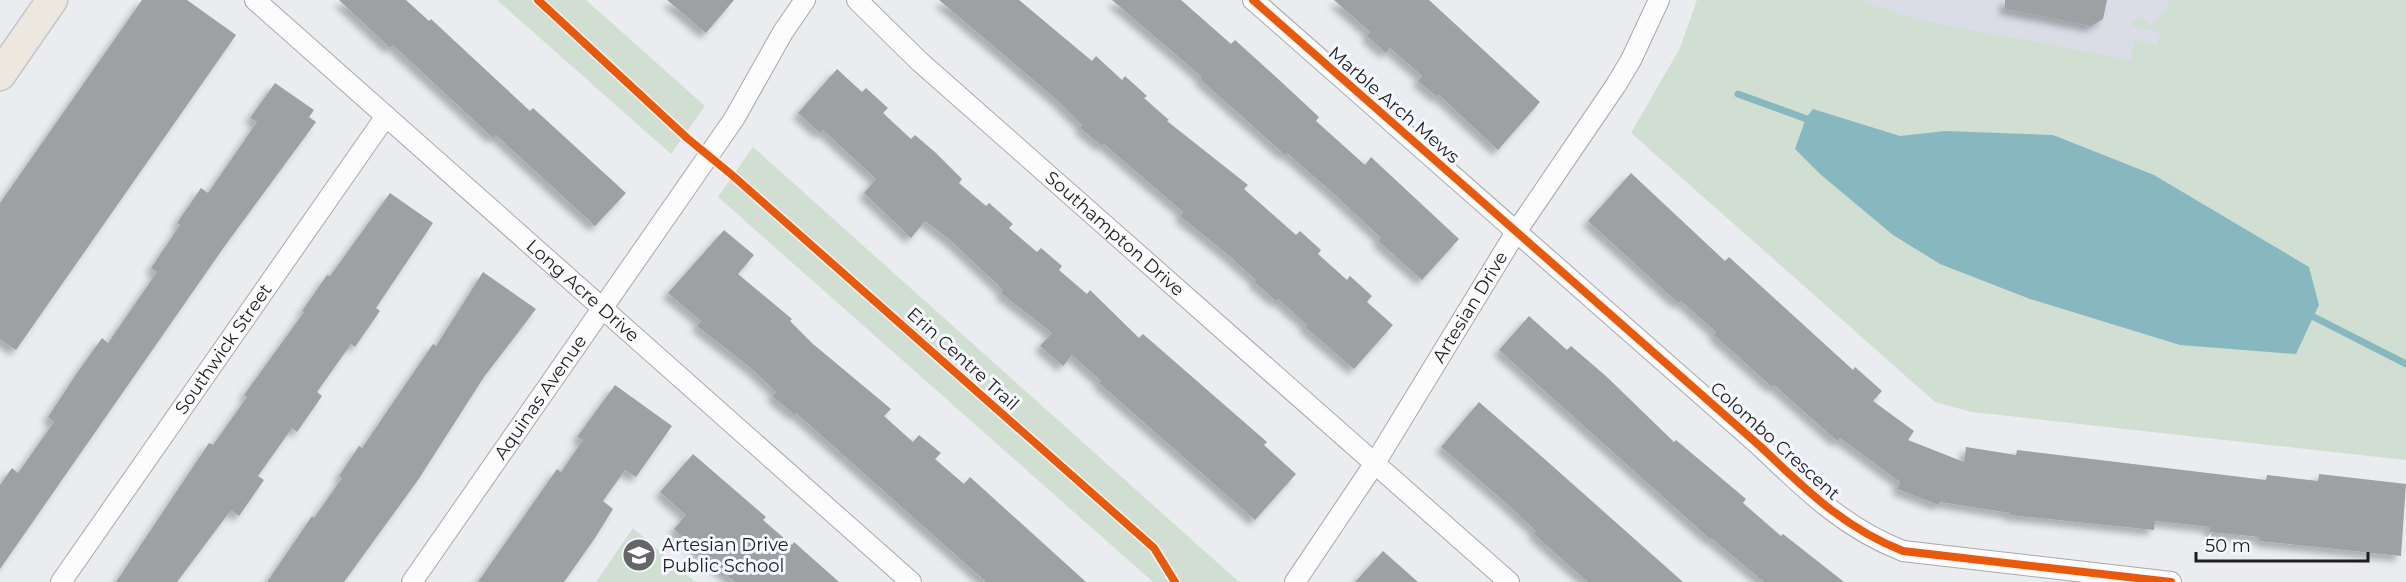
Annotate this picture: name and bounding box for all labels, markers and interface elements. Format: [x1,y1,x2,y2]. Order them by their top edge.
street label: Marble Arch Mews [1324,42,1464,168]
street label: Southampton Drive [1041,167,1189,301]
street label: Long Acre Drive [522,235,644,347]
street label: Artesian Drive [1428,247,1513,367]
street label: Southwick Street [170,279,277,419]
street label: Erin Centre Trail [903,303,1023,415]
street label: Aquinas Avenue [490,331,591,464]
street label: Colombo Crescent [1706,377,1844,505]
scale bar [2196,525,2368,563]
place label: Artesian Drive Public School [662,534,789,577]
text: 50 m [2205,535,2251,557]
school or university icon: Artesian Drive Public School [621,537,657,573]

